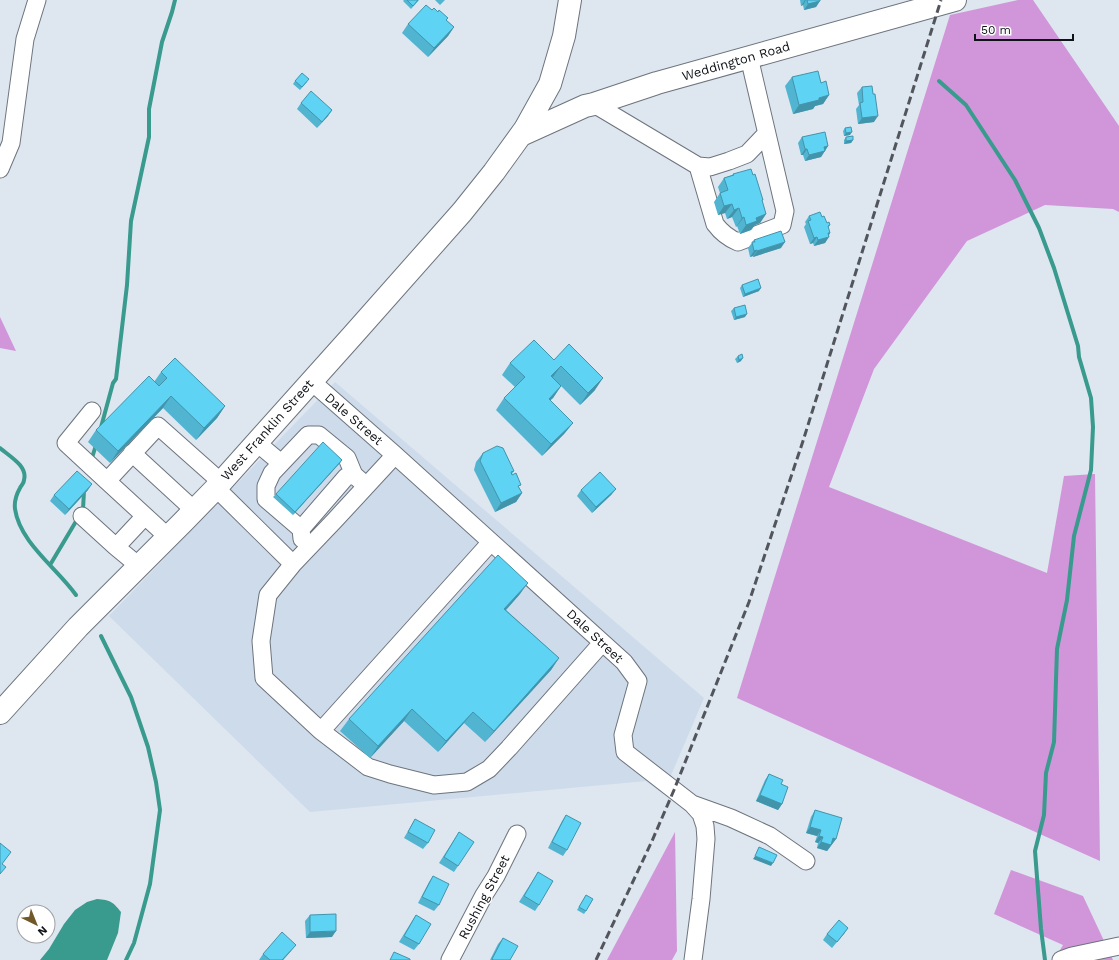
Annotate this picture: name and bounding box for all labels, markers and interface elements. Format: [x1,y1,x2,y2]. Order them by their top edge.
scale bar [975,16,1073,42]
text: 50 m [981,23,1011,37]
street label: Weddington Road [680,38,792,84]
street label: West Franklin Street [218,376,317,484]
street label: Dale Street [322,390,386,449]
street label: Dale Street [564,606,627,666]
street label: Rushing Street [455,852,513,942]
north arrow [16,904,56,944]
text: N [35,923,50,938]

